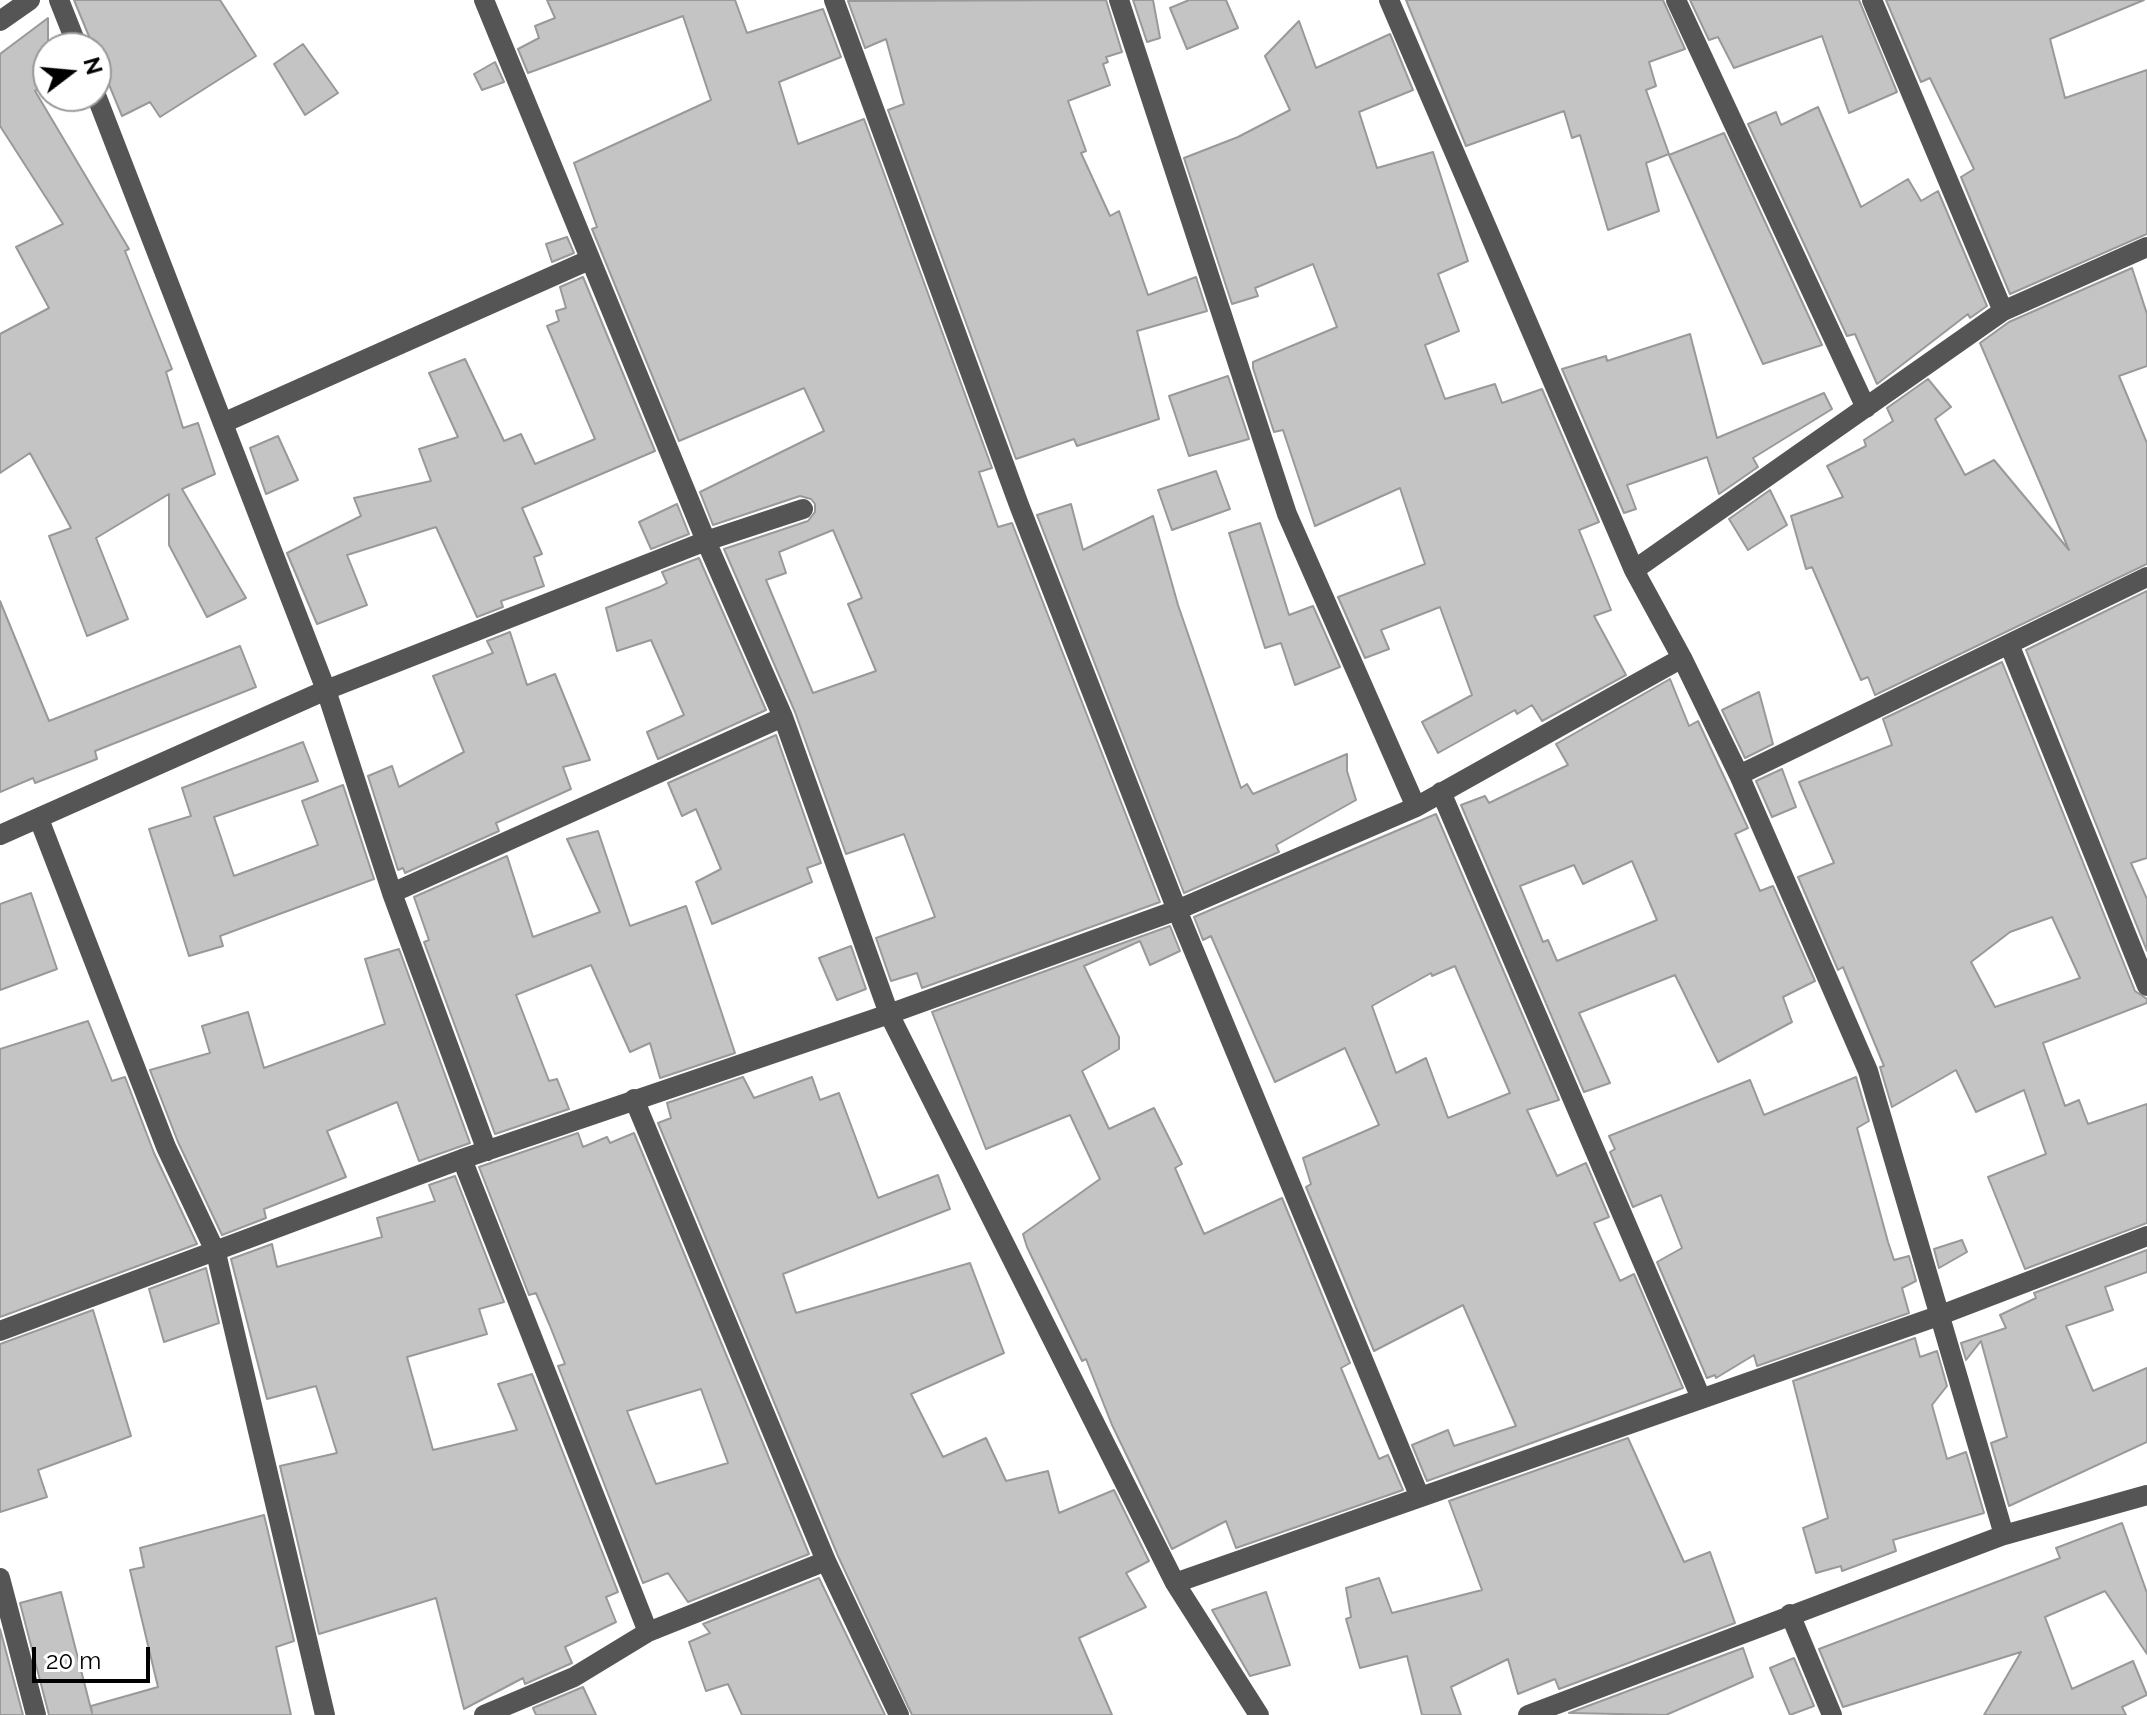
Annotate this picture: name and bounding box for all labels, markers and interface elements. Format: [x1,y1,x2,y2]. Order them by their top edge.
north arrow [32,32,112,112]
text: N [78,54,108,78]
scale bar [36,1631,154,1681]
text: 20 m [46,1646,101,1675]

